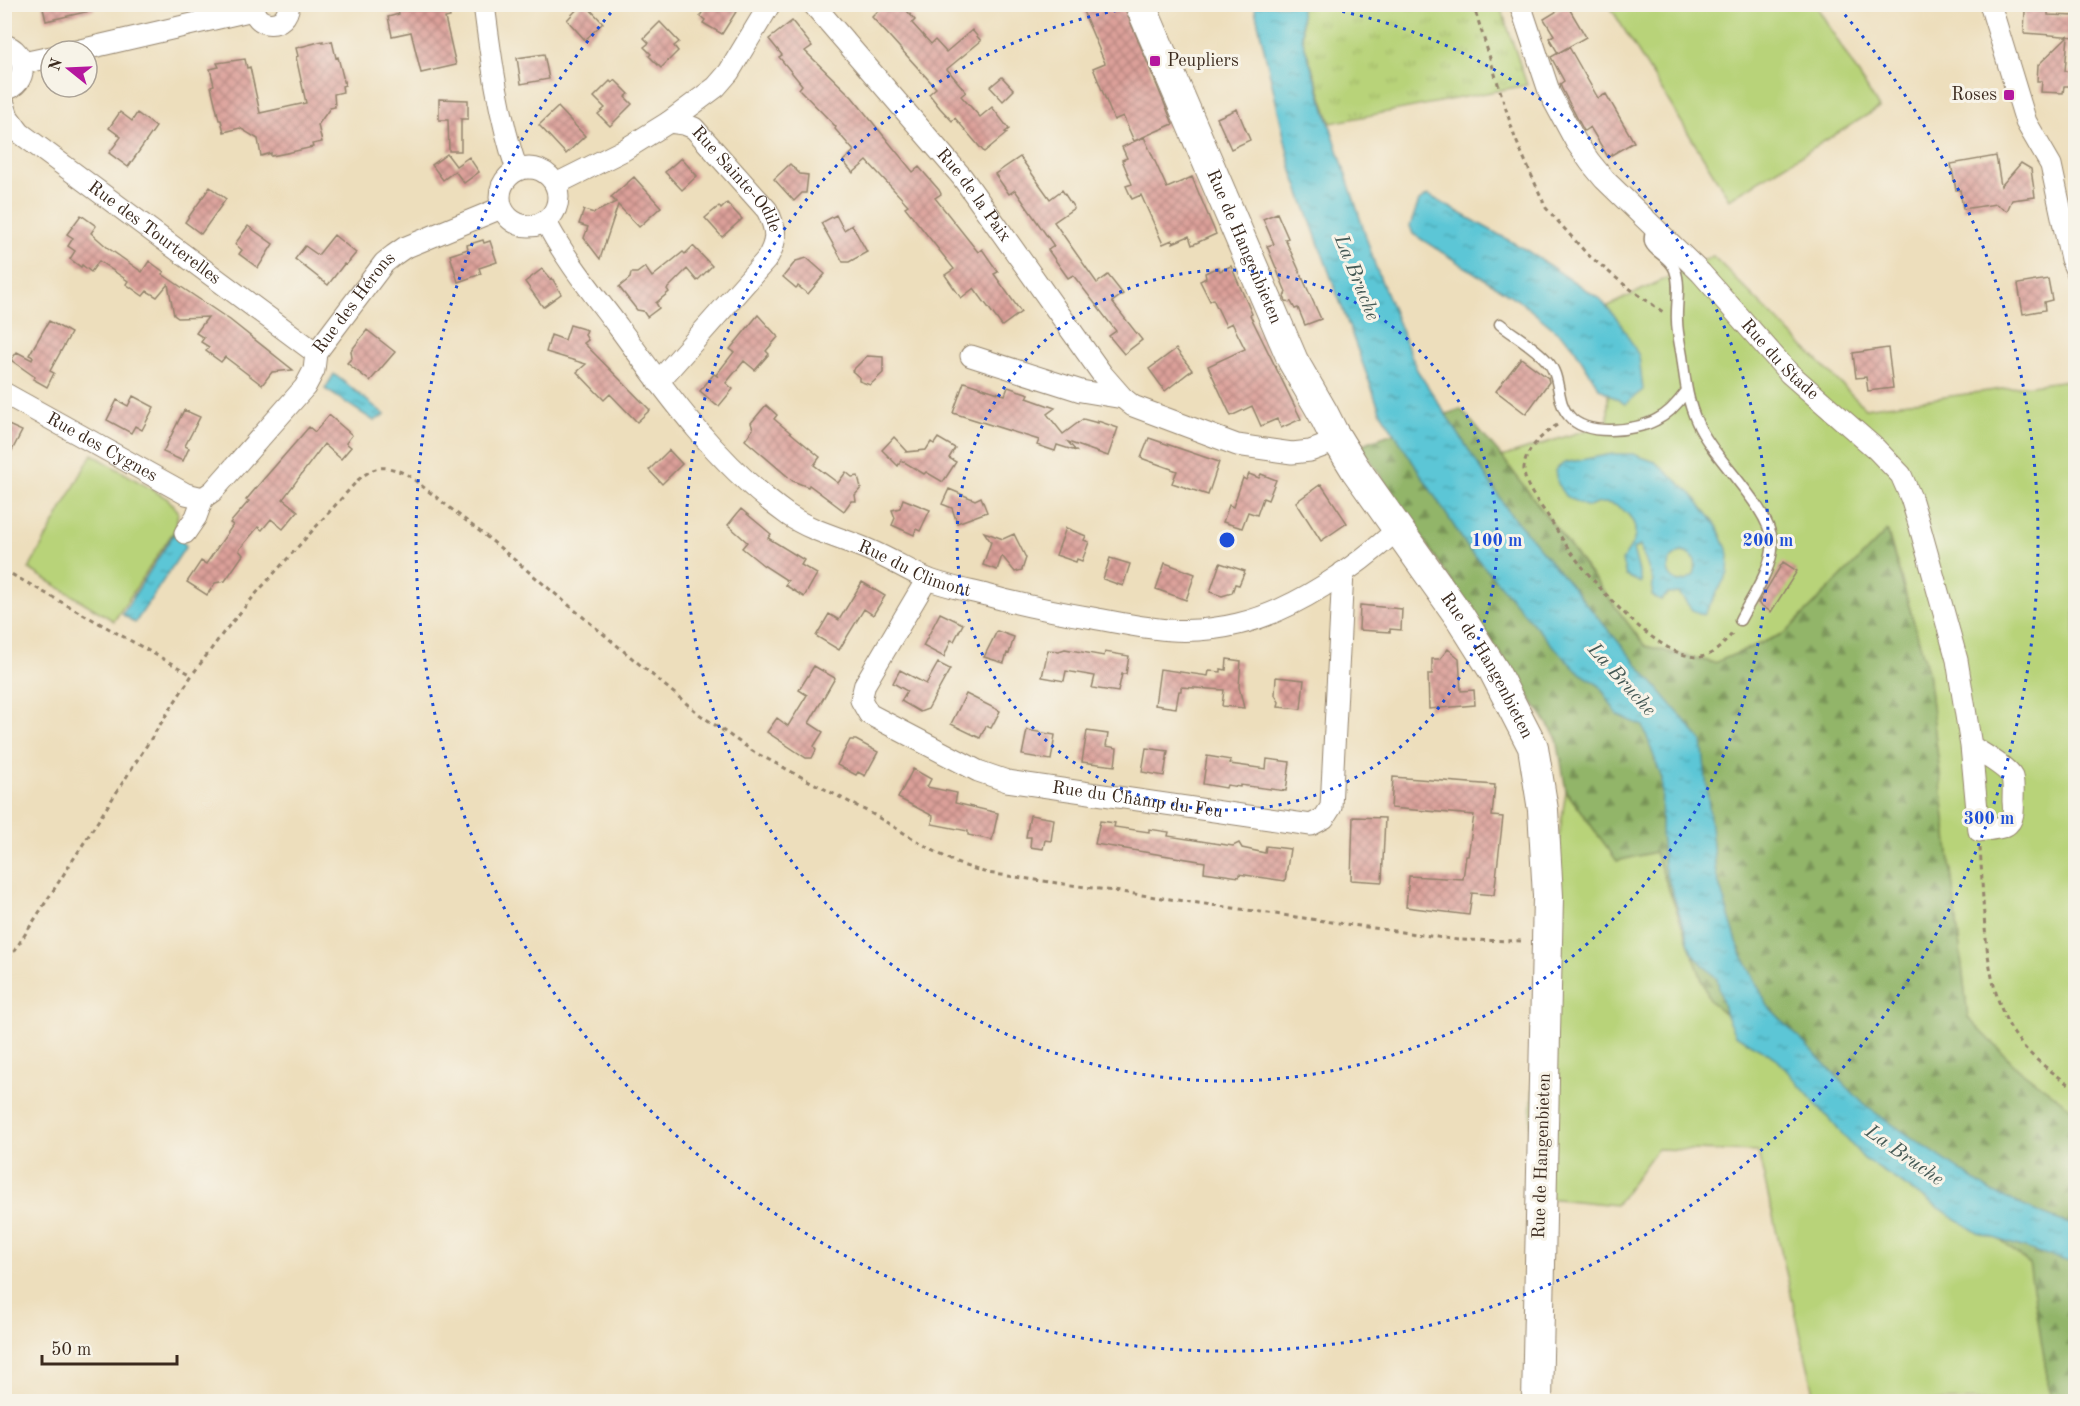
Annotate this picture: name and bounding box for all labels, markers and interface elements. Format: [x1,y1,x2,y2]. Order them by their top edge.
north arrow [39,39,99,99]
place label: Peupliers [1167,52,1239,70]
marker: Peupliers [1148,54,1162,68]
text: N [47,56,66,73]
place label: Roses [1951,86,1997,104]
marker: Roses [2002,88,2016,102]
street label: Rue Sainte-Odile [688,123,784,234]
street label: Rue de la Paix [933,145,1014,246]
street label: Rue de Hangenbieten [1203,167,1285,327]
street label: Rue des Tourterelles [85,178,224,288]
water label: La Bruche [1329,231,1382,324]
street label: Rue des Hérons [310,249,399,357]
street label: Rue du Stade [1737,316,1822,403]
street label: Rue des Cygnes [44,409,160,485]
centre of rings [1217,530,1237,550]
text: 100 m [1472,532,1522,550]
text: 200 m [1743,532,1793,550]
street label: Rue du Climont [855,537,973,600]
street label: Rue de Hangenbieten [1437,589,1536,742]
water label: La Bruche [1583,639,1659,720]
street label: Rue du Champ du Feu [1051,779,1224,821]
text: 300 m [1964,810,2014,828]
street label: Rue de Hangenbieten [1530,1073,1554,1239]
water label: La Bruche [1860,1121,1947,1190]
scale bar [42,1328,177,1366]
text: 50 m [51,1341,91,1359]

